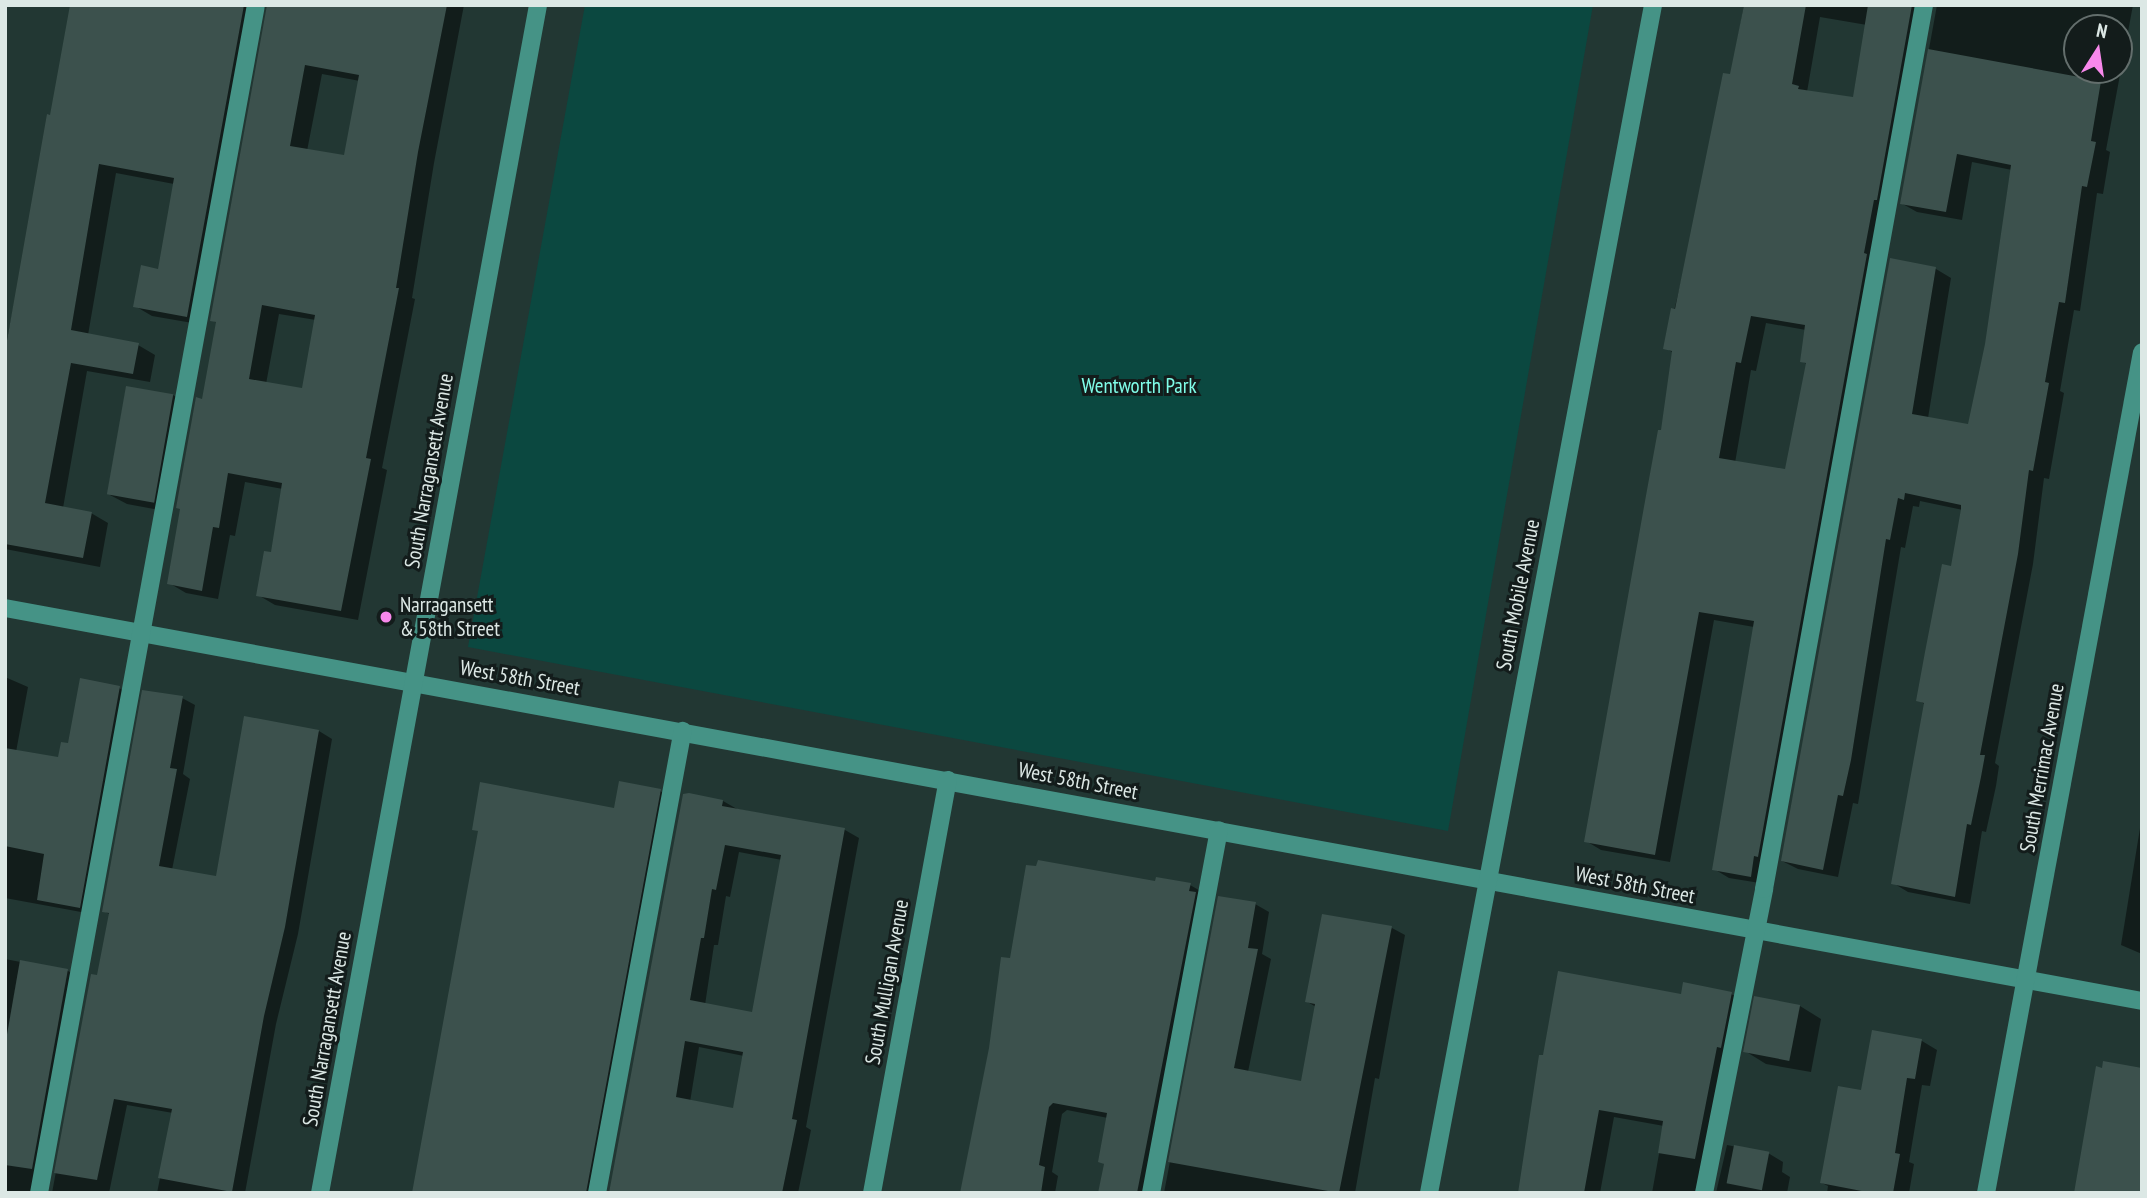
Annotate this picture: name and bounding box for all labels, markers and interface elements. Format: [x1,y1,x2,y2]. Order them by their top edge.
north arrow [2063,14,2133,84]
text: N [2094,18,2109,43]
street label: South Narragansett Avenue [399,371,459,571]
park label: Wentworth Park [1081,373,1197,399]
street label: South Mobile Avenue [1491,517,1545,673]
place label: Narragansett & 58th Street [400,592,500,642]
marker: Narragansett & 58th Street [378,609,394,625]
street label: West 58th Street [458,655,582,701]
street label: South Merrimac Avenue [2015,681,2069,855]
street label: West 58th Street [1016,757,1140,805]
street label: West 58th Street [1573,861,1697,909]
street label: South Mulligan Avenue [860,897,914,1067]
street label: South Narragansett Avenue [297,929,357,1129]

